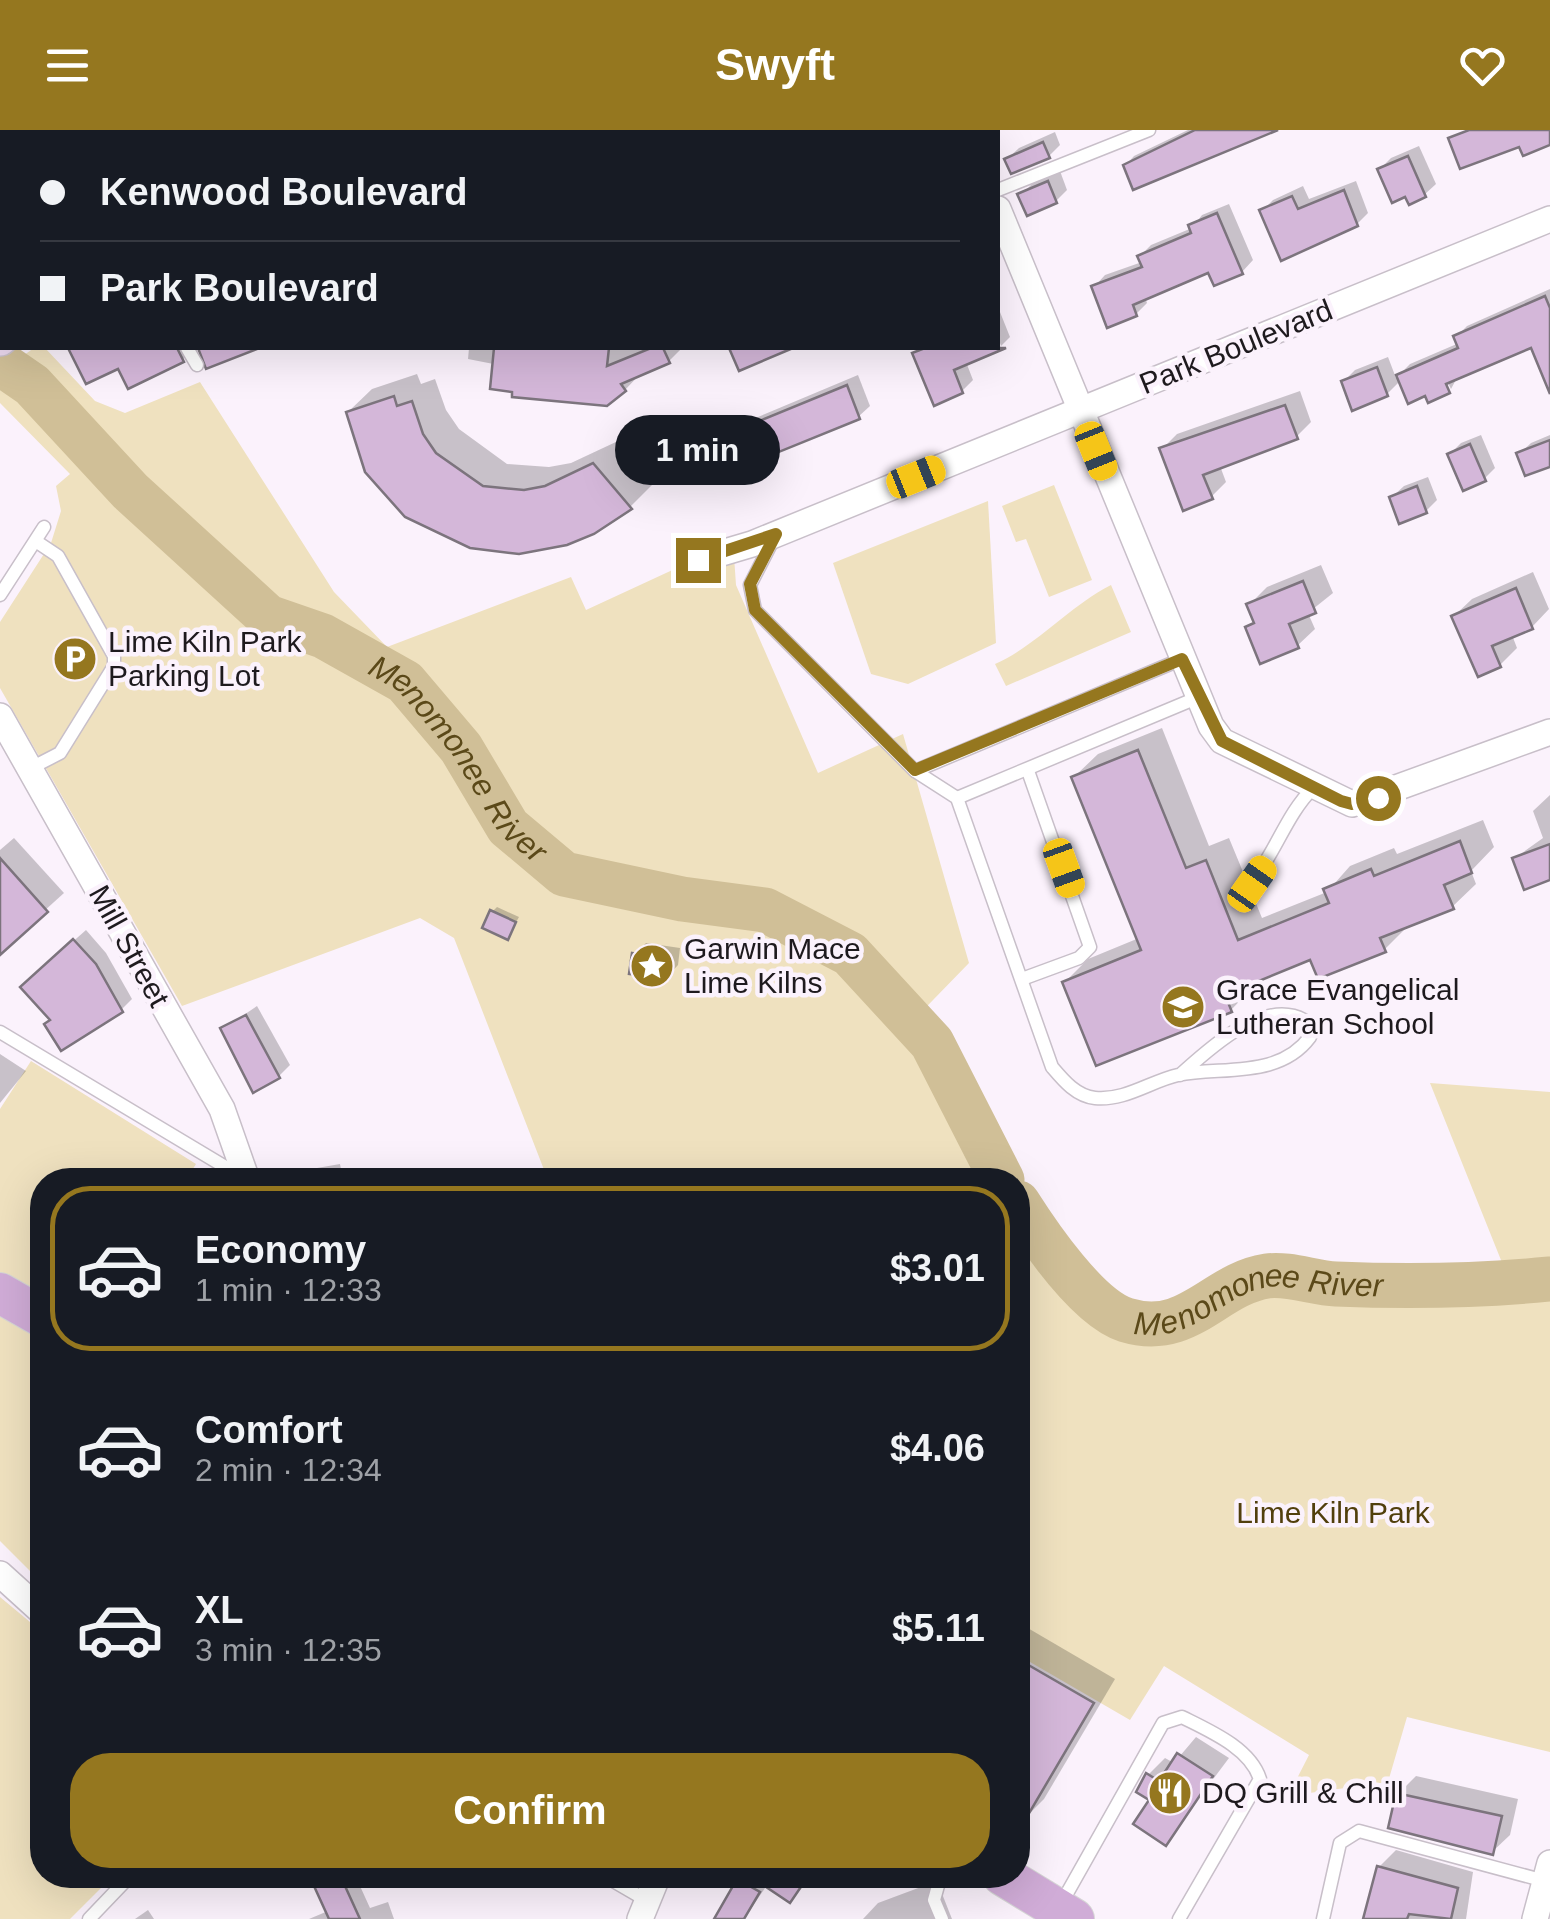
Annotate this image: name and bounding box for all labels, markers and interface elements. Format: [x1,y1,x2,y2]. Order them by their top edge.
icon: menu [40,38,95,93]
icon: heart [1455,38,1510,93]
text: Swyft [715,39,835,90]
text: Kenwood Boulevard [100,171,467,213]
text: Park Boulevard [100,267,379,309]
street label: Park Boulevard [1135,293,1337,400]
callout: 1 min [616,415,780,485]
car [1071,418,1121,484]
text: 1 min [656,432,739,468]
car [883,452,949,502]
route end [676,538,721,583]
place label: Lime Kiln Park Parking Lot [108,625,302,692]
parking icon: Lime Kiln Park Parking Lot [52,636,98,682]
water label: Menomonee River [363,648,555,871]
route start [1356,776,1401,821]
car [1040,835,1088,901]
car [1223,851,1281,917]
street label: Mill Street [83,879,177,1013]
place label: Garwin Mace Lime Kilns [684,932,861,999]
place icon: Garwin Mace Lime Kilns [629,943,675,989]
place label: Grace Evangelical Lutheran School [1216,973,1459,1040]
school or university icon: Grace Evangelical Lutheran School [1160,984,1206,1030]
icon: car [75,1224,165,1314]
text: Economy [195,1229,366,1271]
text: $3.01 [890,1247,985,1289]
water label: Menomonee River [1133,1257,1385,1343]
text: 1 min · 12:33 [195,1272,382,1308]
icon: car [75,1404,165,1494]
text: Comfort [195,1409,343,1451]
text: $4.06 [890,1427,985,1469]
text: 2 min · 12:34 [195,1452,382,1488]
park label: Lime Kiln Park [1236,1496,1431,1529]
icon: car [75,1584,165,1674]
text: XL [195,1589,244,1631]
text: $5.11 [892,1607,985,1649]
text: 3 min · 12:35 [195,1632,382,1668]
button: Confirm [70,1753,990,1868]
restaurant icon: DQ Grill & Chill [1147,1770,1193,1816]
place label: DQ Grill & Chill [1202,1776,1404,1809]

